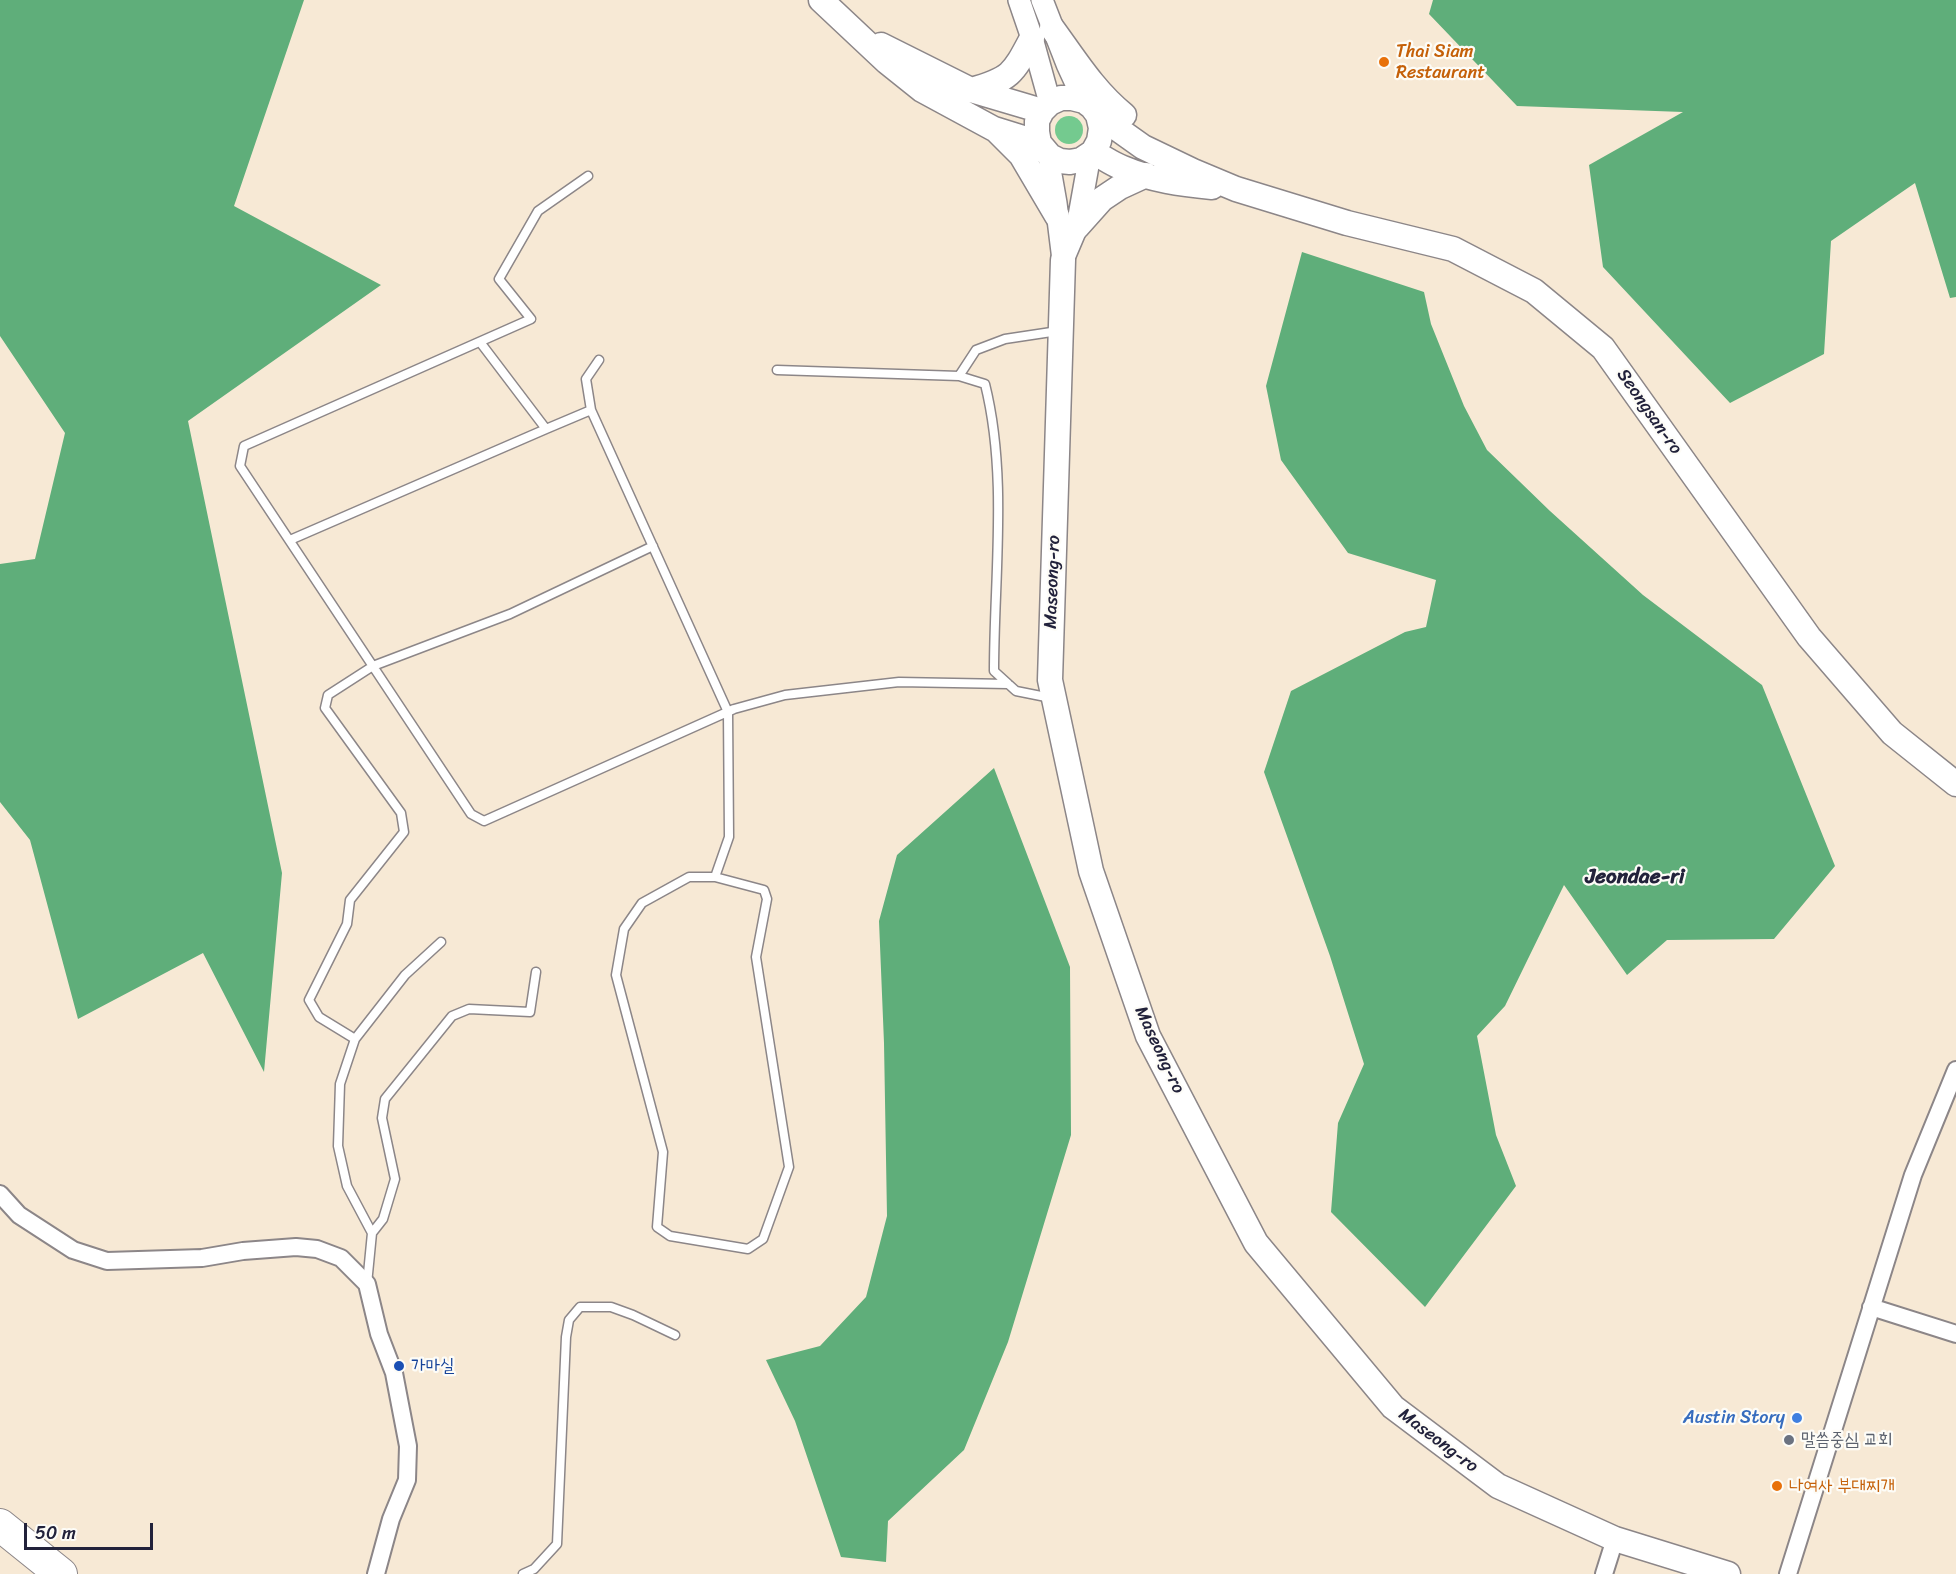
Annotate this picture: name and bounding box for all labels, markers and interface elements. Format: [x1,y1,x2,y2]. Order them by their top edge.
place label: Thai Siam Restaurant [1396,41,1485,84]
marker: Thai Siam Restaurant [1377,55,1391,69]
street label: Seongsan-ro [1612,365,1686,459]
street label: Maseong-ro [1041,535,1065,629]
district label: Jeondae-ri [1585,865,1685,891]
street label: Maseong-ro [1129,1003,1189,1097]
place label: 가마실 [411,1355,454,1377]
marker: 가마실 [392,1359,406,1373]
street label: Maseong-ro [1394,1404,1482,1478]
place label: Austin Story [1683,1407,1785,1429]
marker: Austin Story [1790,1411,1804,1425]
place label: 말씀중심 교회 [1801,1429,1893,1451]
marker: 말씀중심 교회 [1782,1433,1796,1447]
place label: 나여사 부대찌개 [1789,1475,1895,1497]
marker: 나여사 부대찌개 [1770,1479,1784,1493]
scale bar [27,1511,156,1549]
text: 50 m [35,1517,76,1549]

